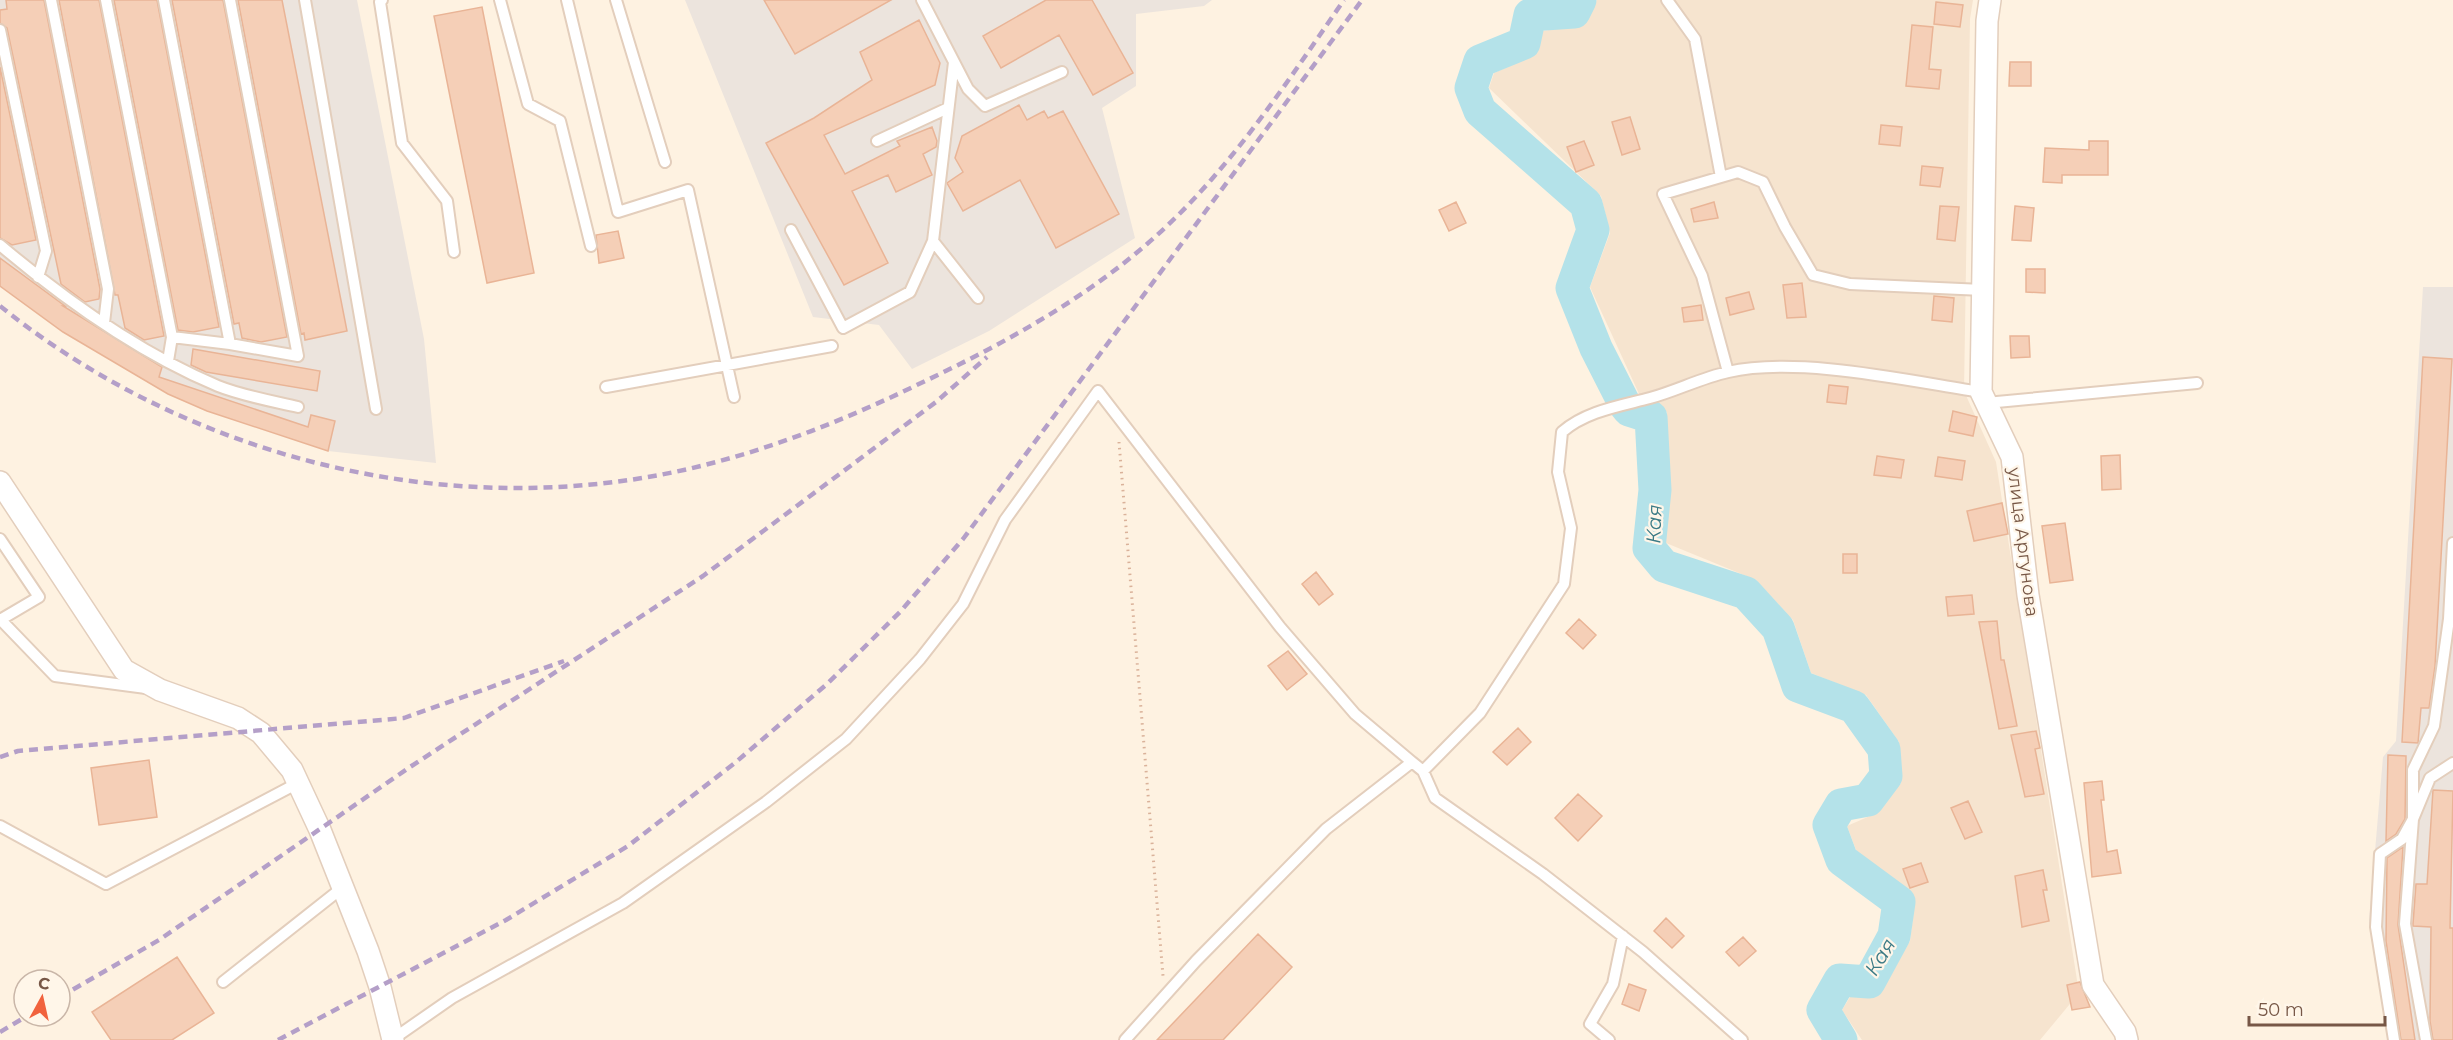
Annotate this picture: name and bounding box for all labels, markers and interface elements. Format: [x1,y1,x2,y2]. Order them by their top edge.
street label: улица Аргунова [2003,465,2043,618]
water label: Кая [1641,504,1667,544]
water label: Кая [1860,934,1900,980]
north arrow [12,968,72,1028]
text: С [37,973,51,994]
scale bar [2249,989,2386,1027]
text: 50 m [2258,999,2304,1021]

